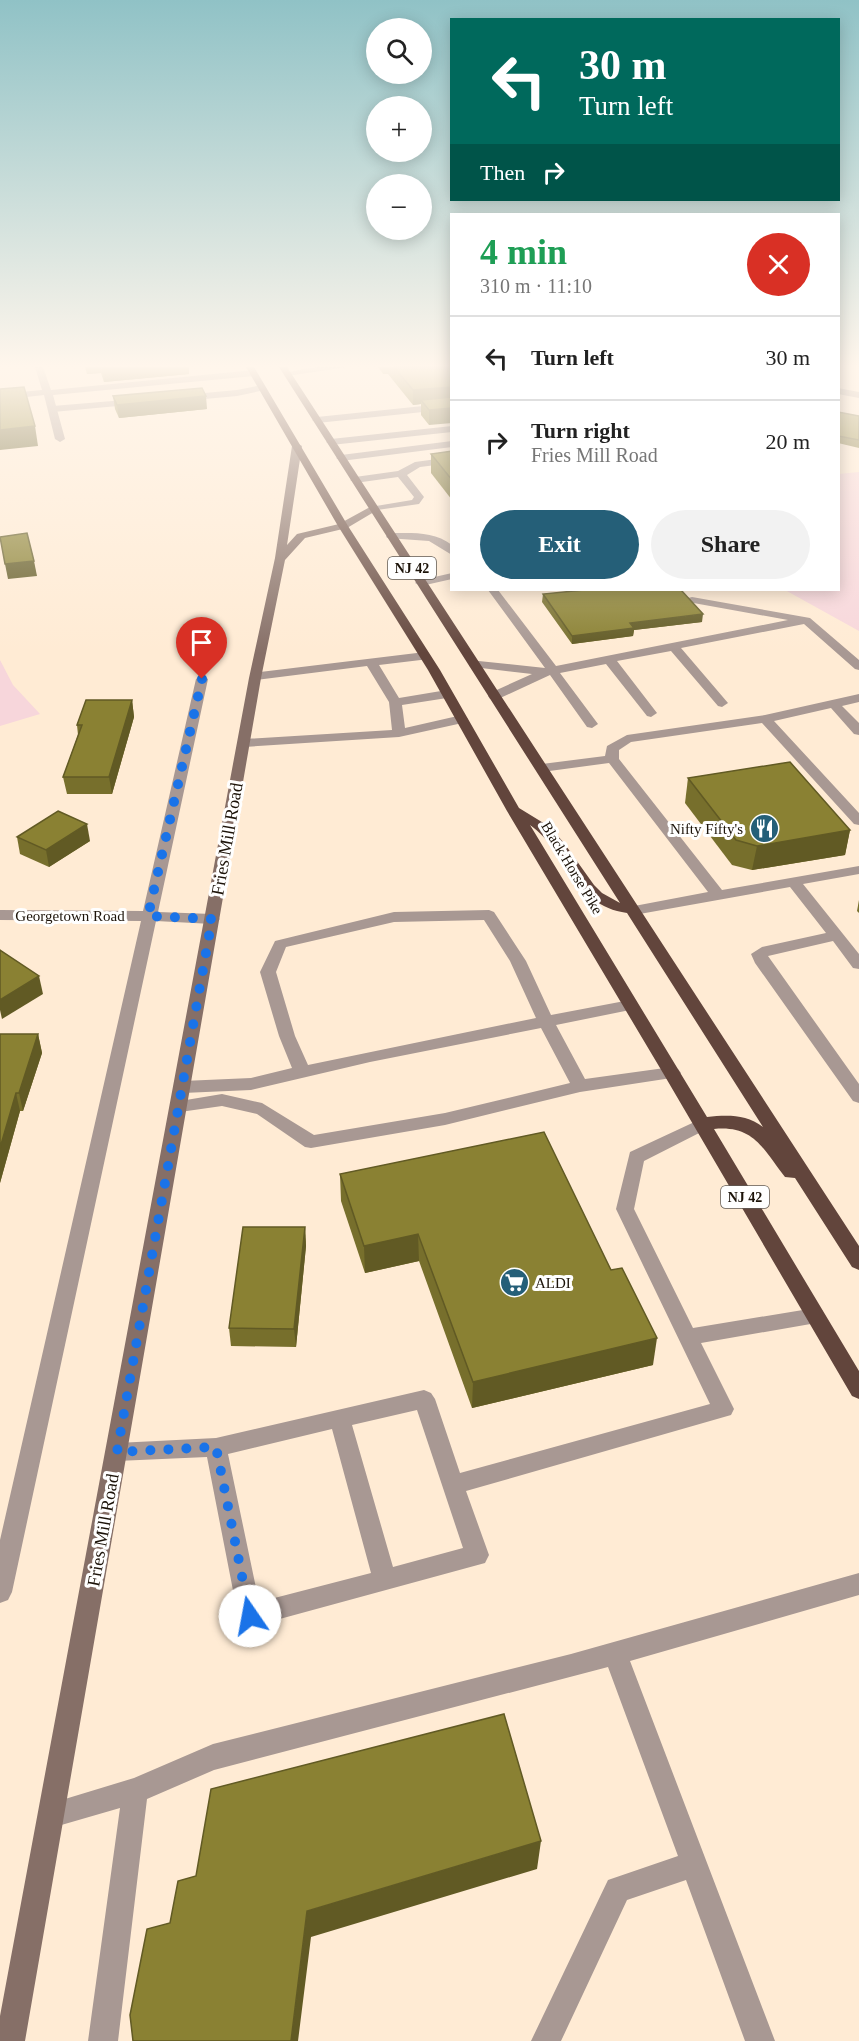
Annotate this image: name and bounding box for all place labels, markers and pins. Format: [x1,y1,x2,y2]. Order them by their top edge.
pin [176,617,227,679]
restaurant icon: Nifty Fifty's [748,813,780,845]
place label: Nifty Fifty's [670,821,743,837]
supermarket icon: ALDI [498,1267,530,1299]
place label: ALDI [535,1275,571,1291]

